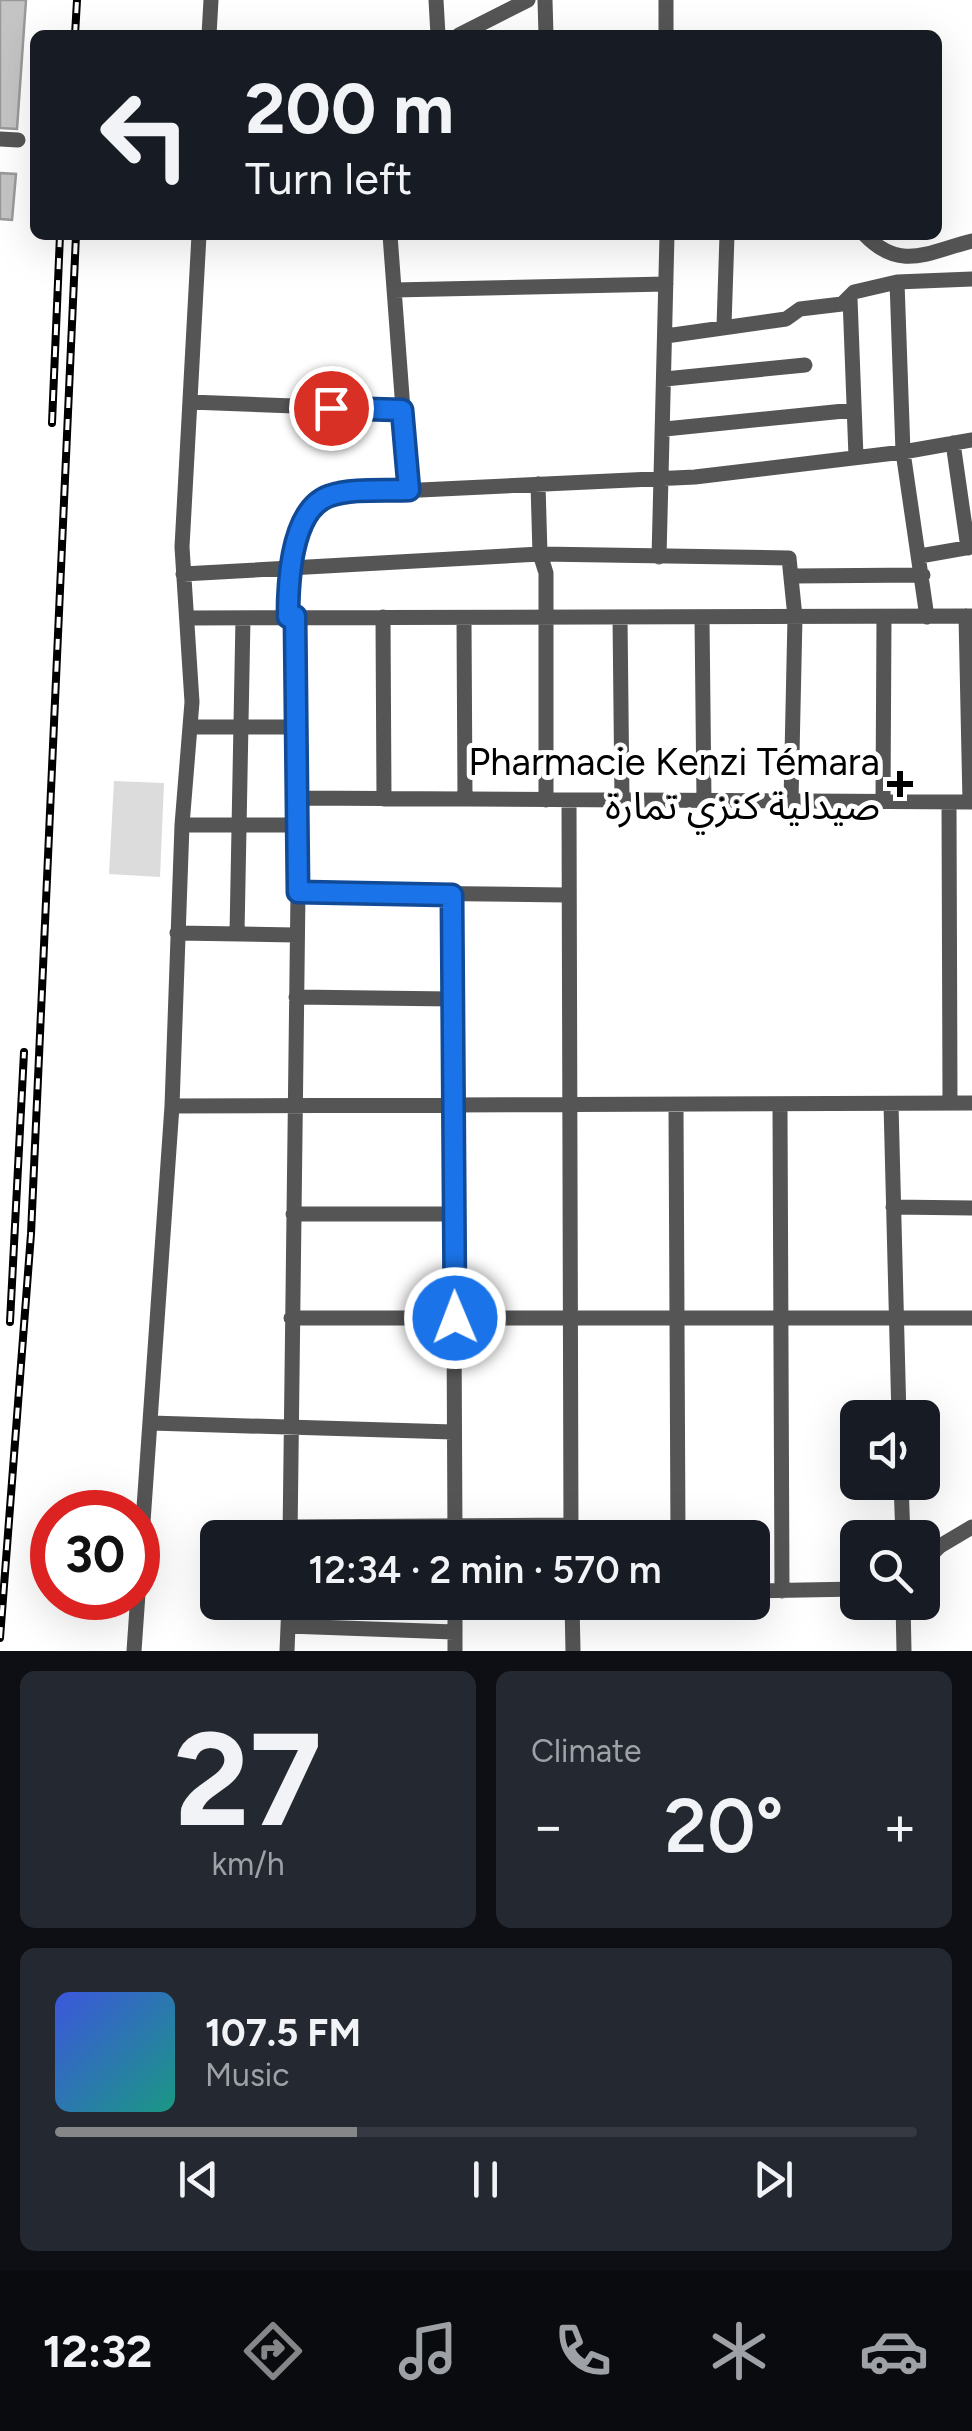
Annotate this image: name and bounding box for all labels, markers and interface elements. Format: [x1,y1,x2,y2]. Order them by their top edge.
text: 200 m [245,66,454,151]
icon: left [80,70,210,200]
text: Turn left [245,151,412,205]
pin [289,366,374,451]
icon: arrive [304,381,359,436]
place label: Pharmacie Kenzi Témara صيدلية كنزي تمارة [468,739,880,835]
marker: Pharmacie Kenzi Témara صيدلية كنزي تمارة [889,773,911,795]
position arrow [403,1266,507,1370]
map controls [840,1400,940,1620]
button: sound [840,1400,940,1500]
speed limit sign: 30 [30,1490,160,1620]
button: search [840,1520,940,1620]
text: 12:34 · 2 min · 570 m [308,1547,662,1593]
text: 27 [174,1702,322,1858]
text: Climate [531,1732,642,1770]
text: 20° [664,1781,784,1871]
text: − [531,1793,565,1859]
text: + [883,1793,917,1859]
text: km/h [211,1845,285,1883]
text: 107.5 FM [205,2010,361,2056]
text: Music [205,2056,290,2094]
icon: previous [171,2152,226,2207]
icon: pause [458,2152,513,2207]
icon: next [746,2152,801,2207]
icon: directions [238,2316,308,2386]
icon: music [393,2316,463,2386]
icon: phone [548,2316,618,2386]
icon: climate [704,2316,774,2386]
icon: car [859,2316,929,2386]
text: 12:32 [43,2324,152,2378]

